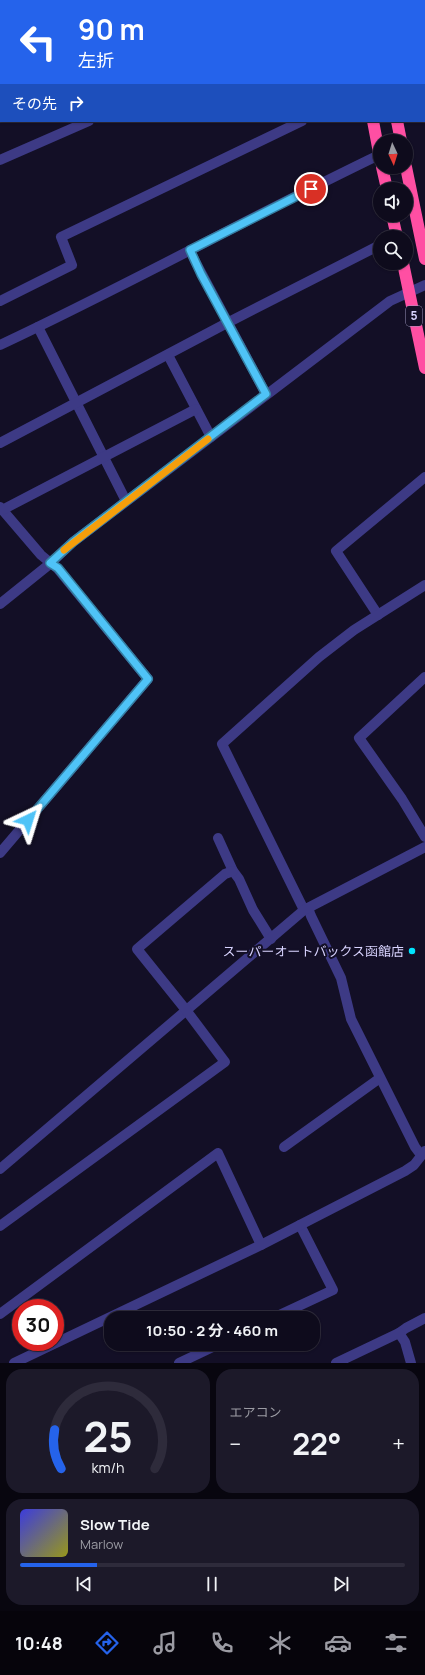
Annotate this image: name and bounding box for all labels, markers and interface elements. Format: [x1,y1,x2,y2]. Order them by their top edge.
text: 90 m [78,10,145,48]
icon: left [12,16,64,68]
text: 左折 [78,48,114,72]
icon: right [65,92,87,114]
text: その先 [12,93,57,114]
north arrow [373,134,413,174]
map controls [373,134,413,270]
pin [294,172,328,206]
icon: arrive [300,178,322,200]
button: sound [373,182,413,222]
button: search [373,230,413,270]
road number: 5 [406,306,422,326]
position arrow [7,799,49,841]
place label: スーパーオートバックス函館店 [223,942,404,960]
marker: スーパーオートバックス函館店 [407,946,417,956]
speed limit sign: 30 [12,1299,64,1351]
text: 10:50 · 2 分 · 460 m [146,1320,278,1341]
text: エアコン [230,1403,282,1421]
text: 25 [83,1408,132,1464]
text: 22° [292,1423,341,1464]
text: − [230,1429,241,1459]
text: + [392,1429,405,1459]
text: km/h [91,1458,124,1477]
text: Slow Tide [80,1514,150,1535]
text: Marlow [80,1535,123,1553]
icon: previous [73,1573,95,1595]
icon: pause [201,1573,223,1595]
icon: next [330,1573,352,1595]
icon: directions [93,1629,121,1657]
icon: music [151,1629,179,1657]
icon: phone [208,1629,236,1657]
icon: climate [266,1629,294,1657]
icon: car [324,1629,352,1657]
icon: filters [382,1629,410,1657]
text: 10:48 [15,1631,63,1655]

